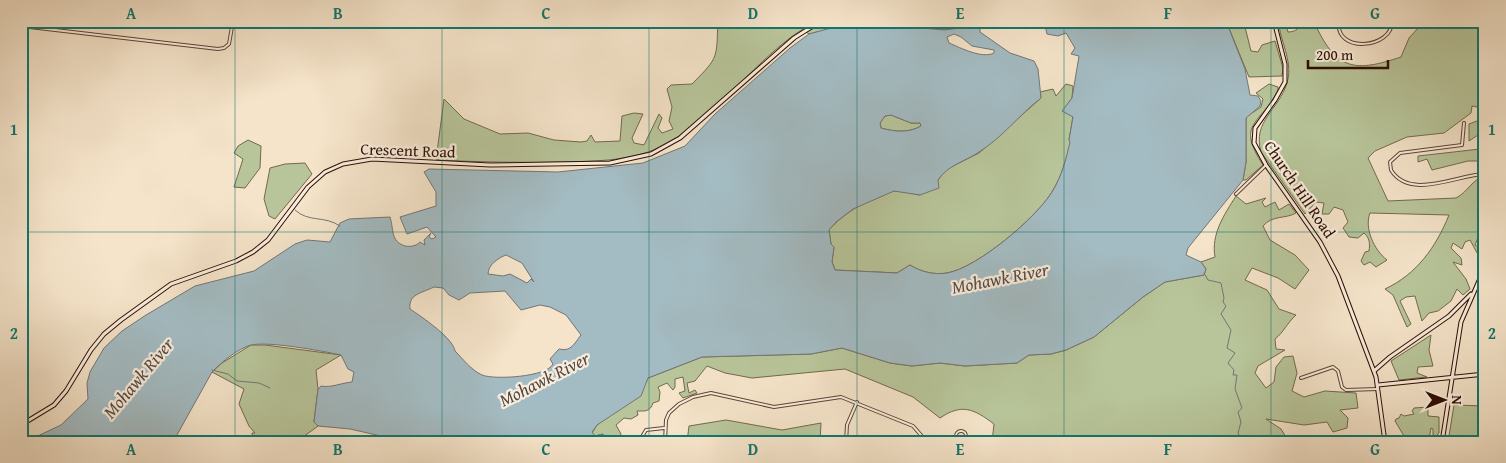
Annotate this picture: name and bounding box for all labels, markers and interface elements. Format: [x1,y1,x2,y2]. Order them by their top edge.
text: A [126,1,137,25]
text: B [333,1,343,25]
text: C [541,1,551,25]
text: D [748,1,758,25]
text: E [956,1,965,25]
text: F [1164,1,1172,25]
text: G [1370,1,1380,25]
scale bar [1308,38,1388,70]
text: 200 m [1316,44,1354,65]
text: 1 [10,117,18,141]
text: 1 [1488,117,1496,141]
street label: Church Hill Road [1258,135,1342,243]
street label: Crescent Road [360,136,456,164]
water label: Mohawk River [949,255,1052,301]
text: 2 [10,321,18,345]
text: 2 [1488,321,1496,345]
water label: Mohawk River [96,331,181,424]
water label: Mohawk River [494,344,595,413]
north arrow [1418,376,1468,426]
text: N [1447,395,1467,405]
text: A [126,437,137,461]
text: B [333,437,343,461]
text: C [541,437,551,461]
text: D [748,437,758,461]
text: E [956,437,965,461]
text: F [1164,437,1172,461]
text: G [1370,437,1380,461]

